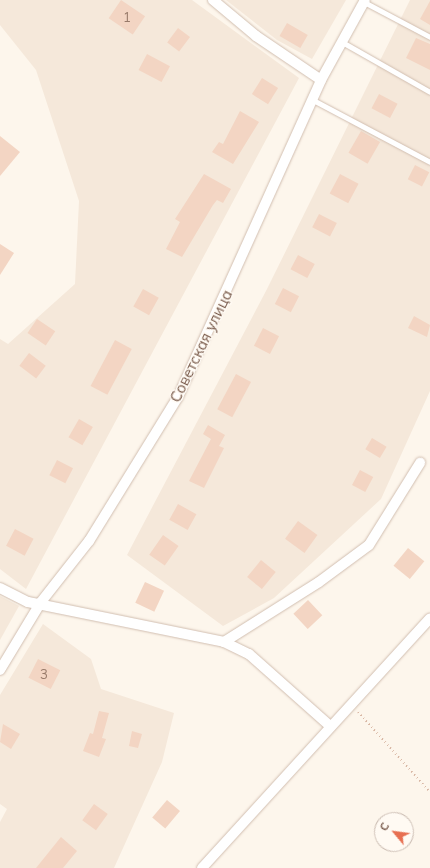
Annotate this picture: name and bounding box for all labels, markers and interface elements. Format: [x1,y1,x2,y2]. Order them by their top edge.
house number: 1 [123,9,131,25]
street label: Советская улица [166,287,236,405]
house number: 3 [40,666,48,682]
north arrow [374,812,414,852]
text: С [376,820,392,833]

